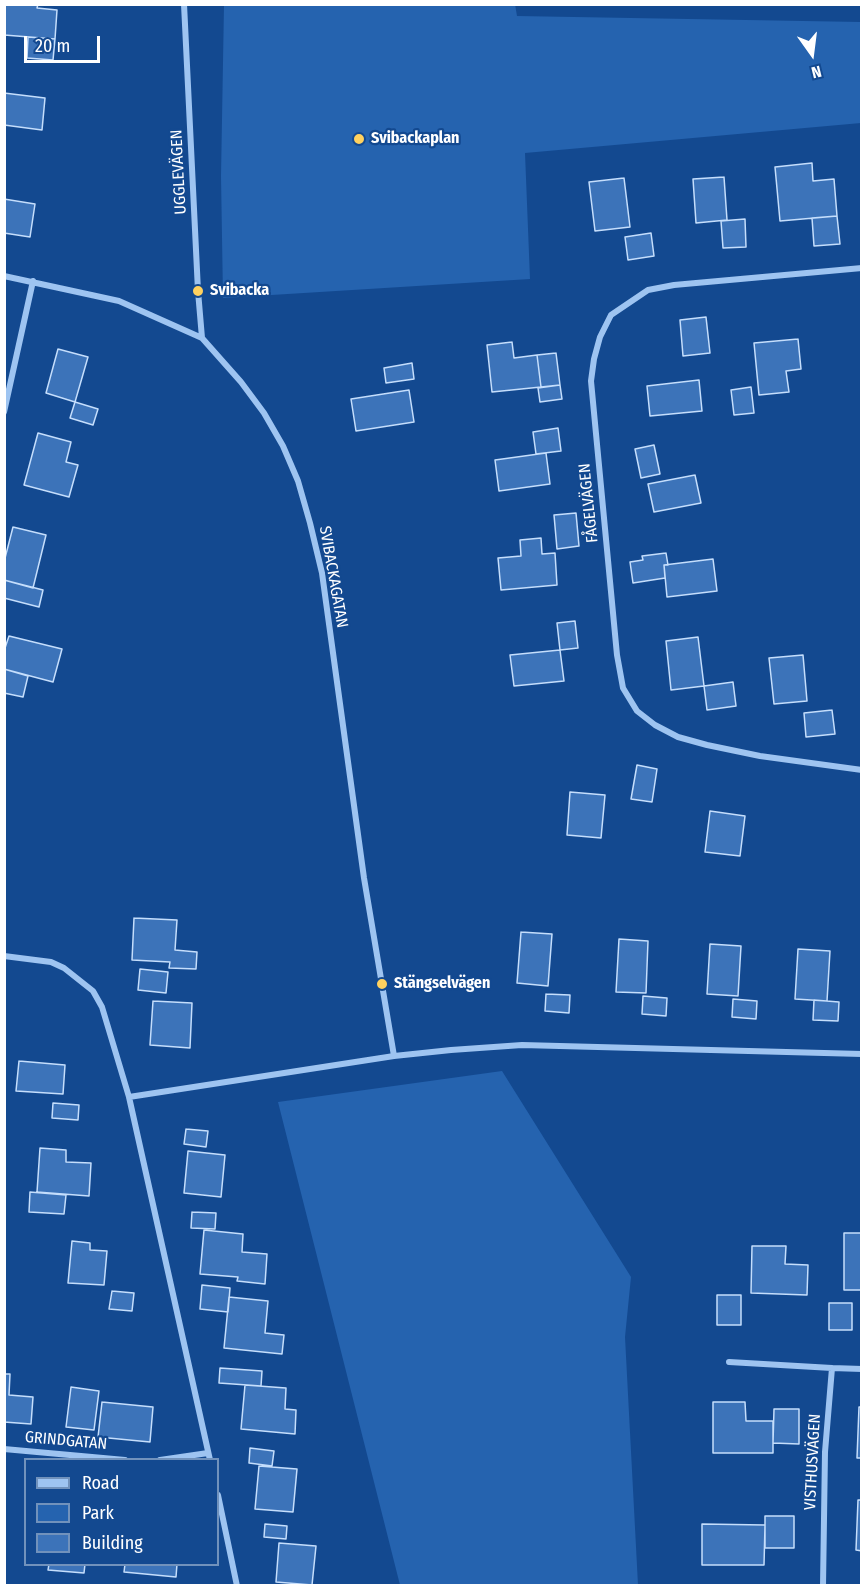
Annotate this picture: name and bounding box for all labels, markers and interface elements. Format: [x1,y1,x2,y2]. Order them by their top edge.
scale bar [27,24,104,62]
north arrow [782,24,842,84]
text: 20 m [35,35,70,57]
text: N [810,62,823,82]
street label: UGGLEVÄGEN [167,129,191,215]
place label: Svibackaplan [371,129,459,149]
marker: Svibackaplan [352,132,366,146]
place label: Svibacka [210,281,269,301]
marker: Svibacka [191,284,205,298]
street label: FÅGELVÄGEN [575,462,603,544]
street label: SVIBACKAGATAN [315,524,351,630]
place label: Stängselvägen [394,974,490,994]
marker: Stängselvägen [375,977,389,991]
street label: VISTHUSVÄGEN [801,1413,825,1511]
street label: GRINDGATAN [24,1428,108,1454]
legend [24,1458,219,1566]
text: Road [82,1472,119,1494]
text: Park [82,1502,114,1524]
text: Building [82,1532,143,1554]

